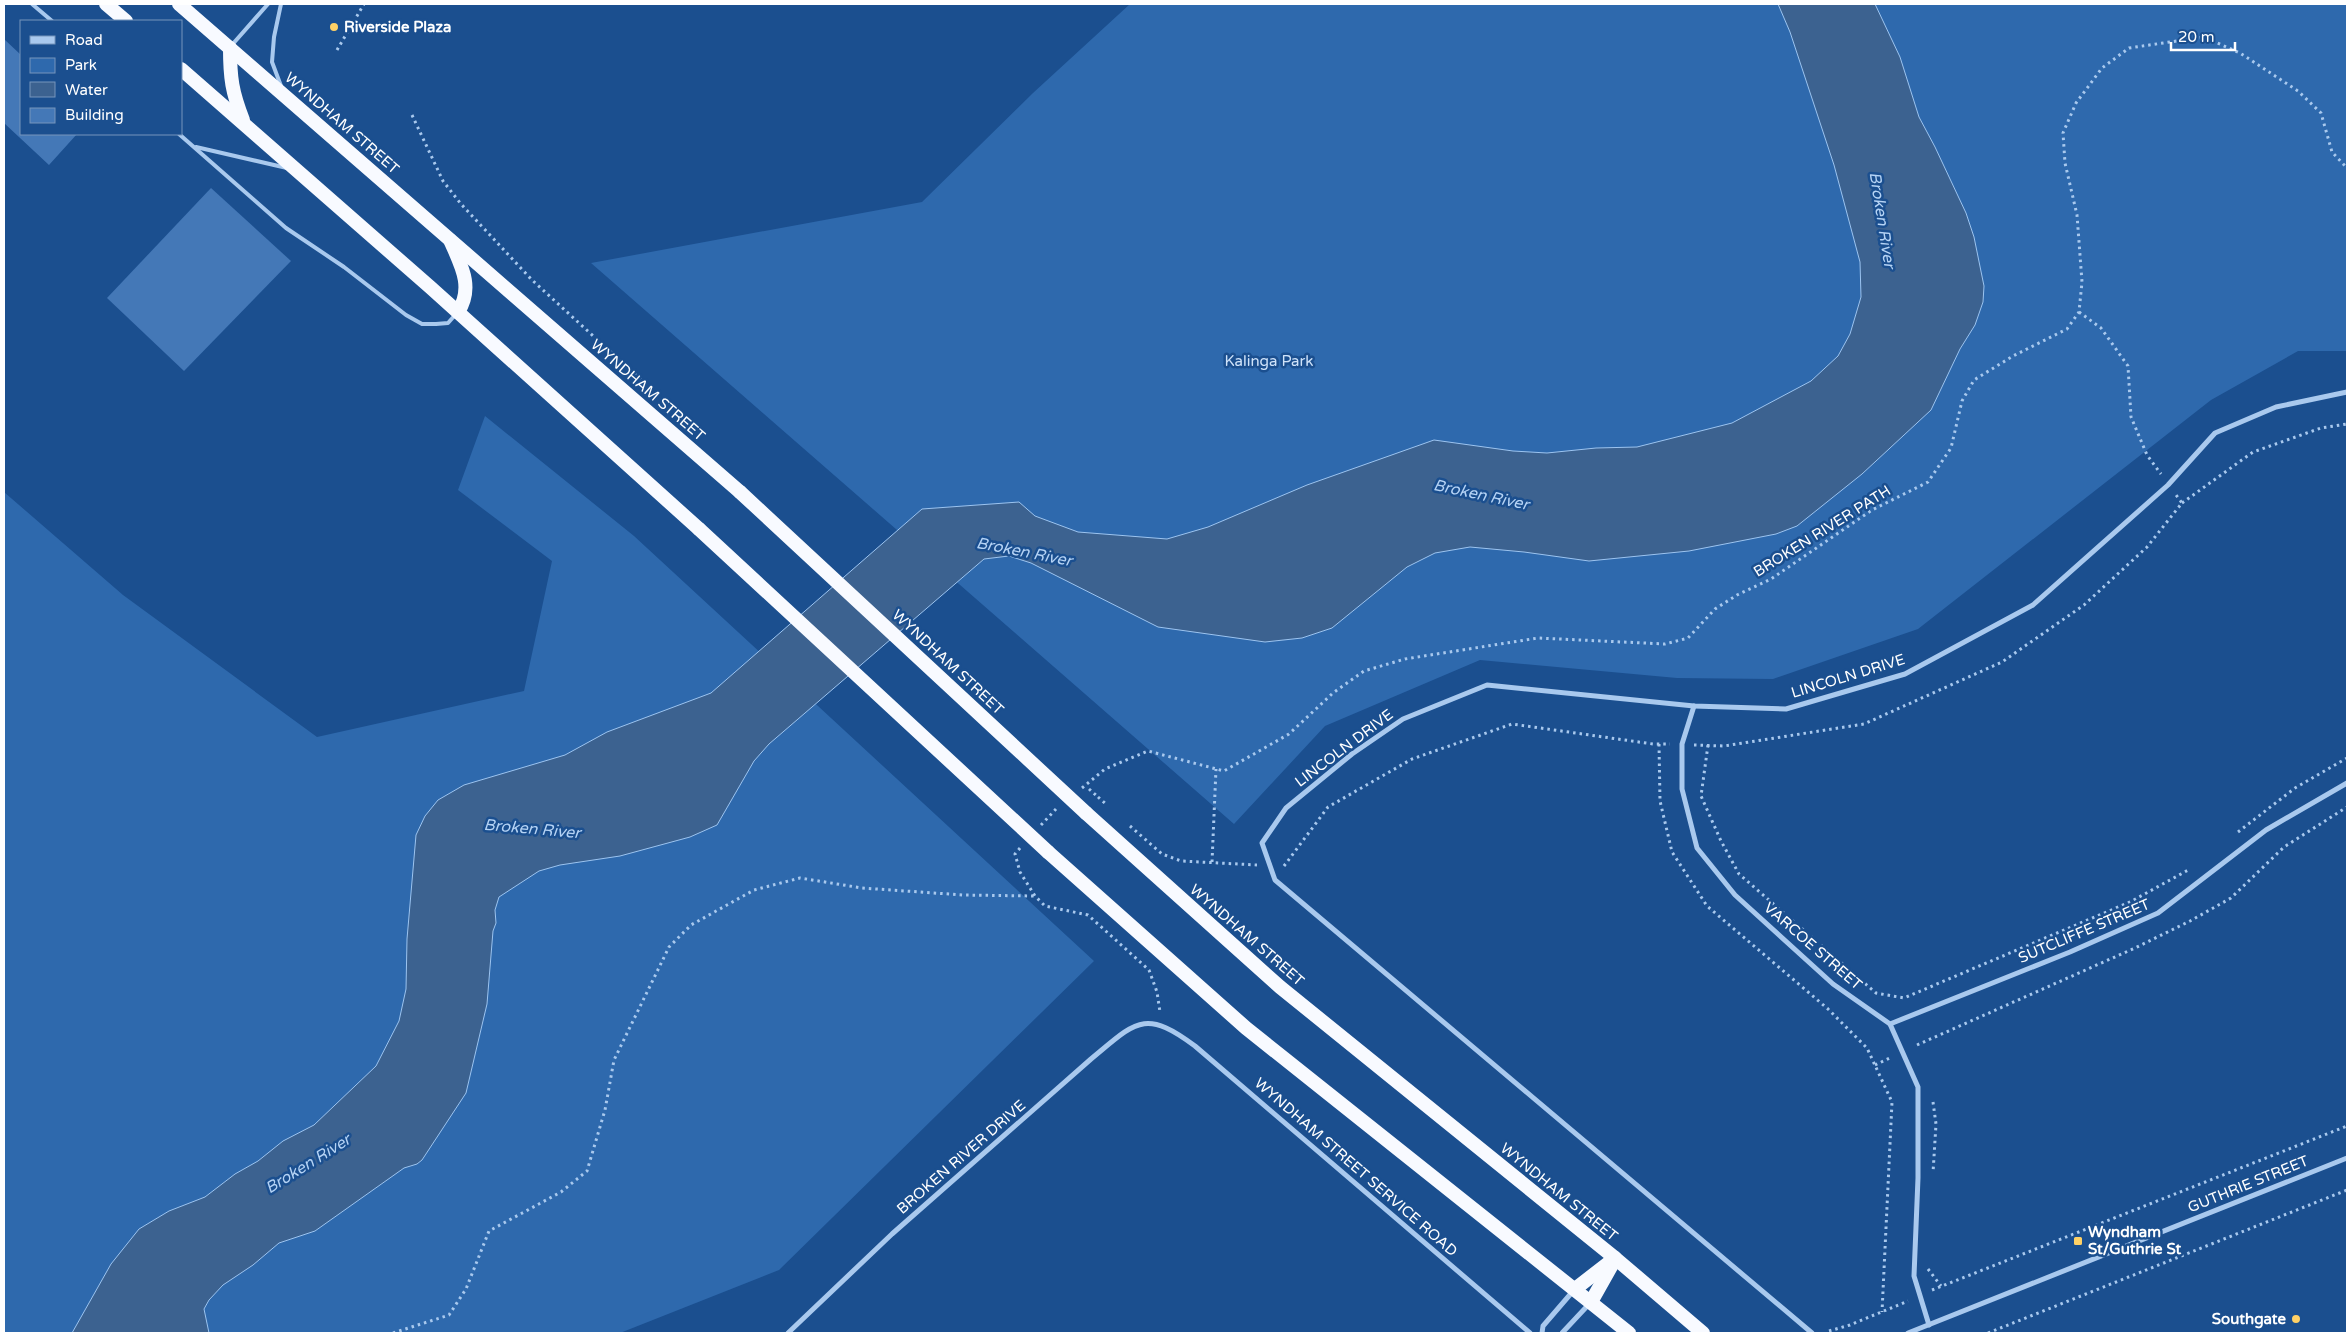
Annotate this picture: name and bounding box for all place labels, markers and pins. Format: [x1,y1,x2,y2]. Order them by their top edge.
place label: Riverside Plaza [344,18,451,36]
marker: Riverside Plaza [328,21,340,33]
place label: Wyndham St/Guthrie St [2088,1223,2181,1258]
marker: Wyndham St/Guthrie St [2072,1235,2084,1247]
place label: Southgate [2212,1310,2286,1329]
marker: Southgate [2290,1313,2302,1325]

